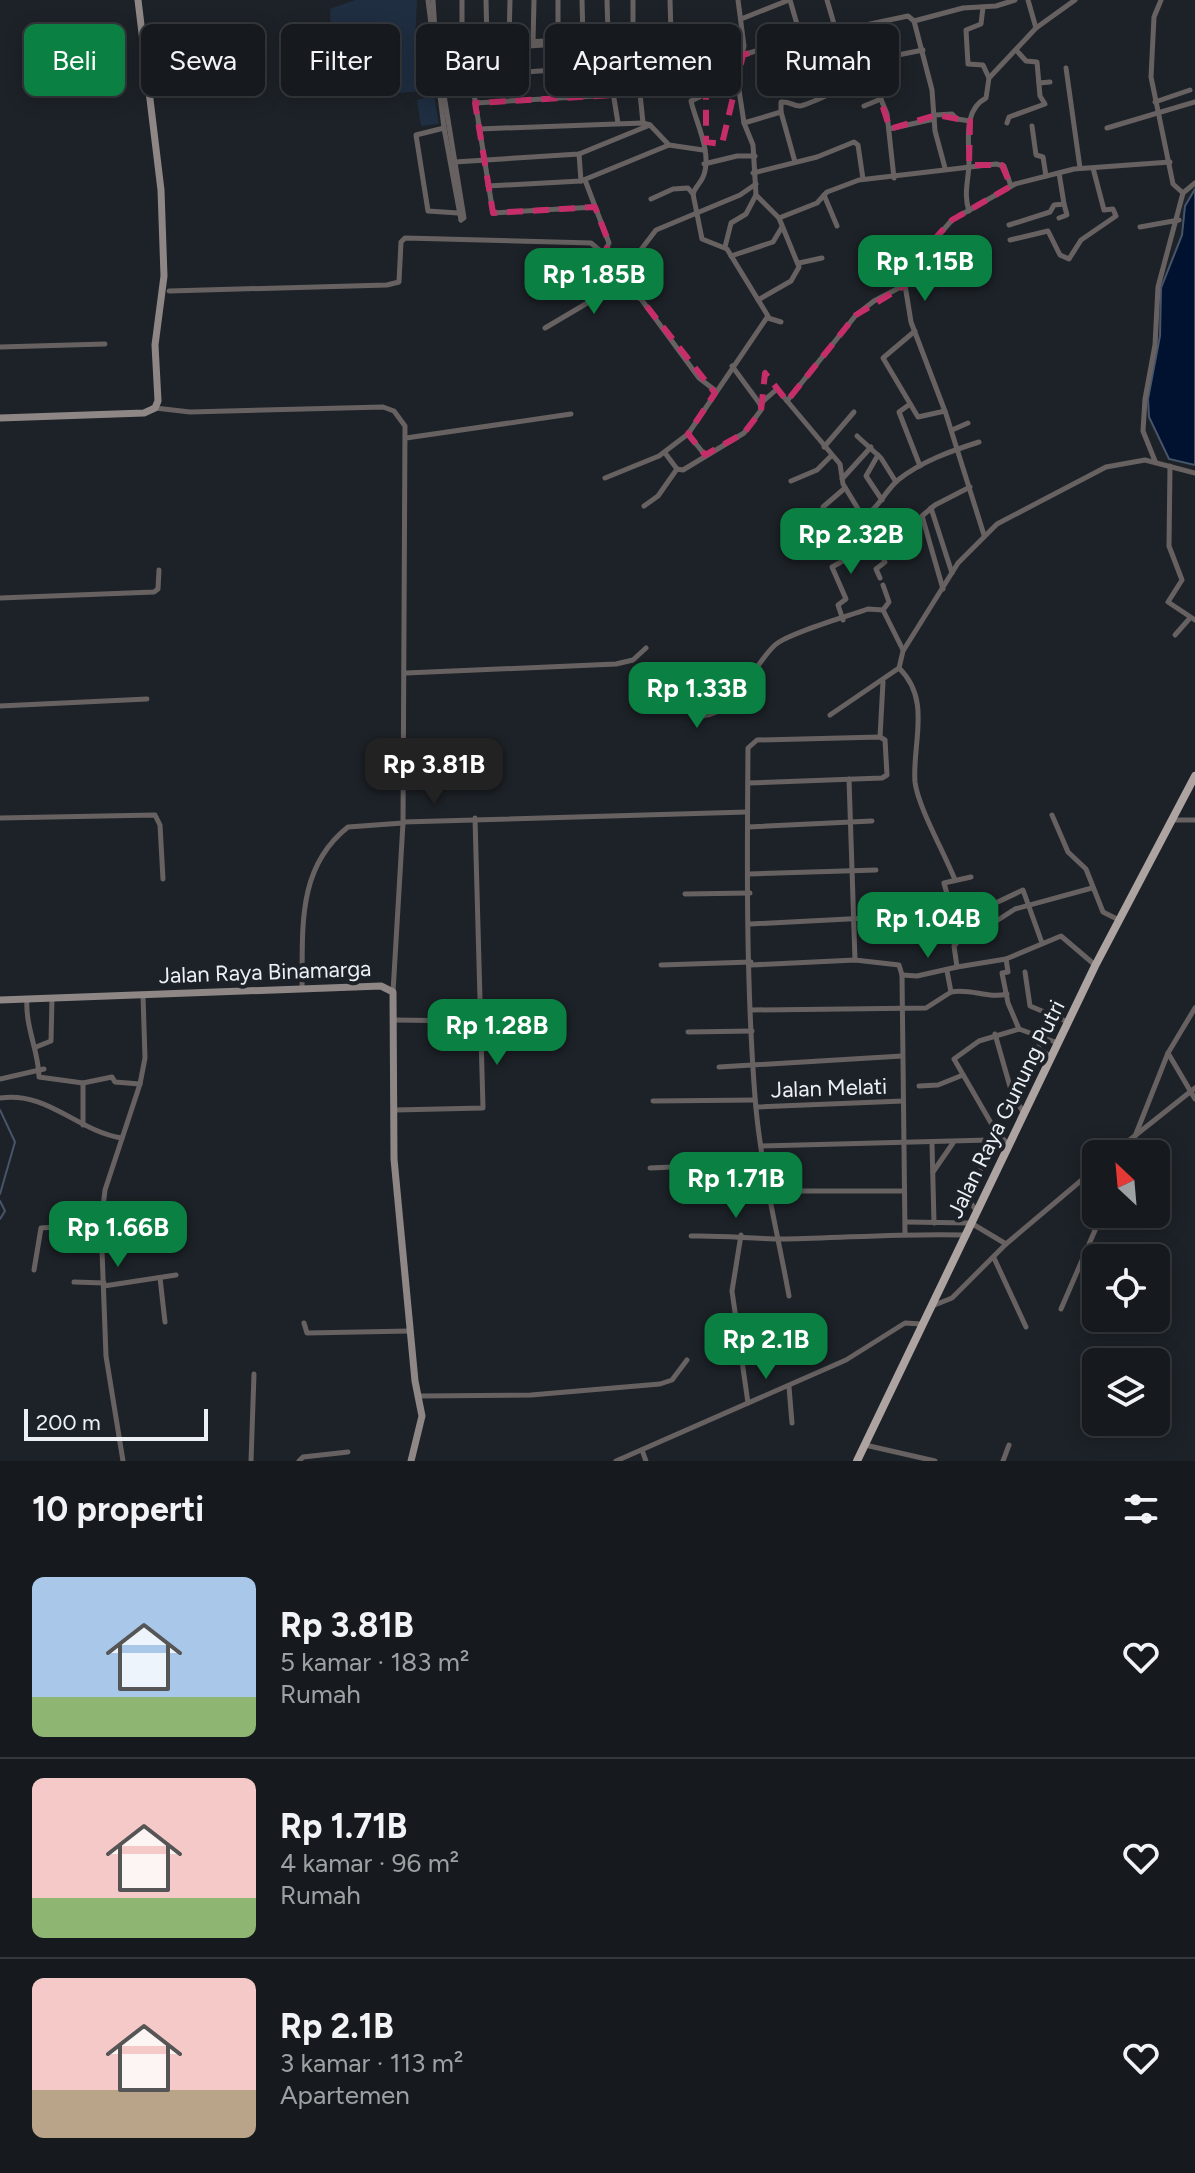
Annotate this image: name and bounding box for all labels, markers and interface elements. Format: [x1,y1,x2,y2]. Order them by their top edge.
chip: Beli [24,24,125,96]
chip: Sewa [141,24,265,96]
chip: Filter [281,24,400,96]
chip: Baru [416,24,529,96]
chip: Apartemen [545,24,741,96]
chip: Rumah [757,24,899,96]
pin: Rp 1.15B [842,235,1008,303]
text: Rp 1.15B [876,245,974,277]
pin: Rp 1.85B [511,248,677,316]
text: Rp 1.85B [543,258,645,290]
pin: Rp 2.32B [768,508,934,576]
text: Rp 2.32B [798,518,904,550]
pin: Rp 1.33B [614,662,780,730]
text: Rp 1.33B [647,672,747,704]
pin: Rp 3.81B [351,738,517,806]
text: Rp 3.81B [383,748,485,780]
pin: Rp 1.04B [845,892,1011,960]
text: Rp 1.04B [875,902,981,934]
street label: Jalan Raya Binamarga [158,955,372,989]
street label: Jalan Raya Gunung Putri [941,996,1071,1222]
pin: Rp 1.28B [414,999,580,1067]
text: Rp 1.28B [446,1009,548,1041]
street label: Jalan Melati [770,1072,888,1104]
north arrow [1082,1140,1170,1228]
map controls [1082,1140,1170,1436]
pin: Rp 1.71B [653,1152,819,1220]
text: Rp 1.71B [687,1162,785,1194]
pin: Rp 1.66B [35,1201,201,1269]
text: Rp 1.66B [67,1211,169,1243]
button: locate [1082,1244,1170,1332]
pin: Rp 2.1B [692,1313,840,1381]
text: Rp 2.1B [723,1323,809,1355]
button: layers [1082,1348,1170,1436]
scale bar [24,1405,208,1441]
text: 200 m [36,1409,101,1436]
icon: filters [1119,1487,1163,1531]
text: 10 properti [32,1489,204,1530]
text: Rp 3.81B [280,1605,414,1646]
icon: home [96,1609,192,1705]
icon: heart [1119,1635,1163,1679]
text: 5 kamar · 183 m² [280,1646,469,1678]
text: Rumah [280,1678,361,1710]
text: Rp 1.71B [280,1806,407,1847]
icon: home [96,1810,192,1906]
icon: heart [1119,1836,1163,1880]
text: 4 kamar · 96 m² [280,1847,459,1879]
text: Rumah [280,1879,361,1911]
text: Rp 2.1B [280,2006,394,2047]
icon: home [96,2010,192,2106]
icon: heart [1119,2036,1163,2080]
text: 3 kamar · 113 m² [280,2047,463,2079]
text: Apartemen [280,2079,410,2111]

